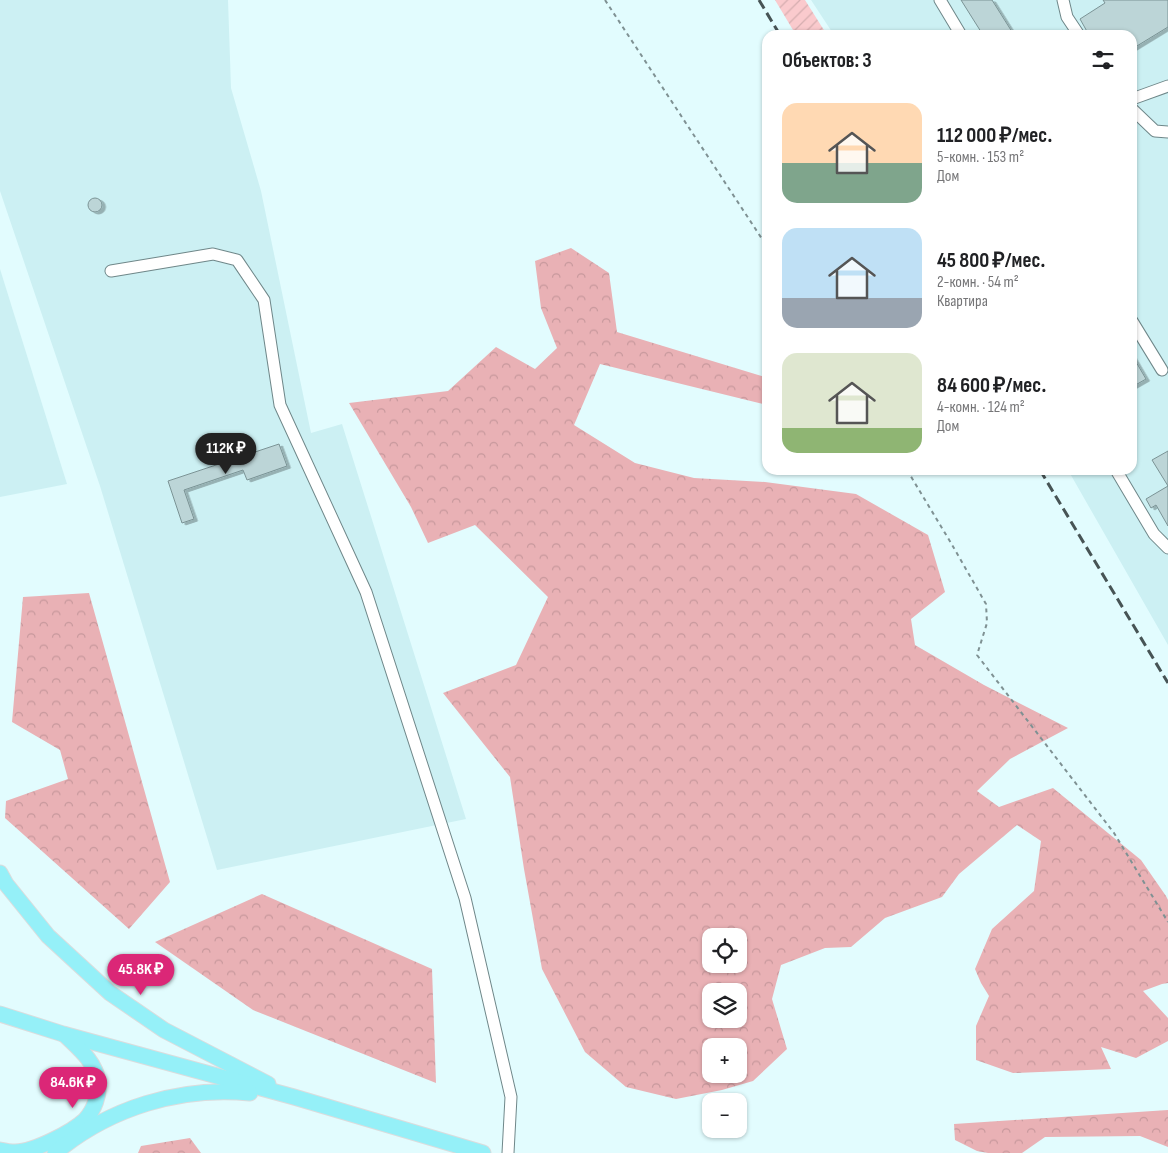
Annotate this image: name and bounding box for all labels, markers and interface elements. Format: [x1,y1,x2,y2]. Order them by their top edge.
icon: filters [1089,46,1117,74]
text: Объектов: 3 [782,48,872,73]
icon: home [822,123,882,183]
text: 112 000 ₽/мес. [937,123,1052,148]
text: 5-комн. · 153 m² [937,148,1024,167]
text: Дом [937,167,959,186]
icon: home [822,248,882,308]
text: 45 800 ₽/мес. [937,248,1045,273]
text: 2-комн. · 54 m² [937,273,1019,292]
text: Квартира [937,292,988,311]
icon: home [822,373,882,433]
text: 84 600 ₽/мес. [937,373,1046,398]
text: 4-комн. · 124 m² [937,398,1025,417]
text: Дом [937,417,959,436]
pin: 112K ₽ [185,432,267,475]
text: 112K ₽ [206,439,246,458]
map controls [702,928,747,1138]
button: locate [702,928,747,973]
pin: 45.8K ₽ [95,954,187,996]
text: 45.8K ₽ [118,960,164,979]
button: layers [702,983,747,1028]
button: + [702,1038,747,1083]
pin: 84.6K ₽ [27,1066,119,1109]
text: 84.6K ₽ [50,1073,96,1092]
button: − [702,1093,747,1138]

